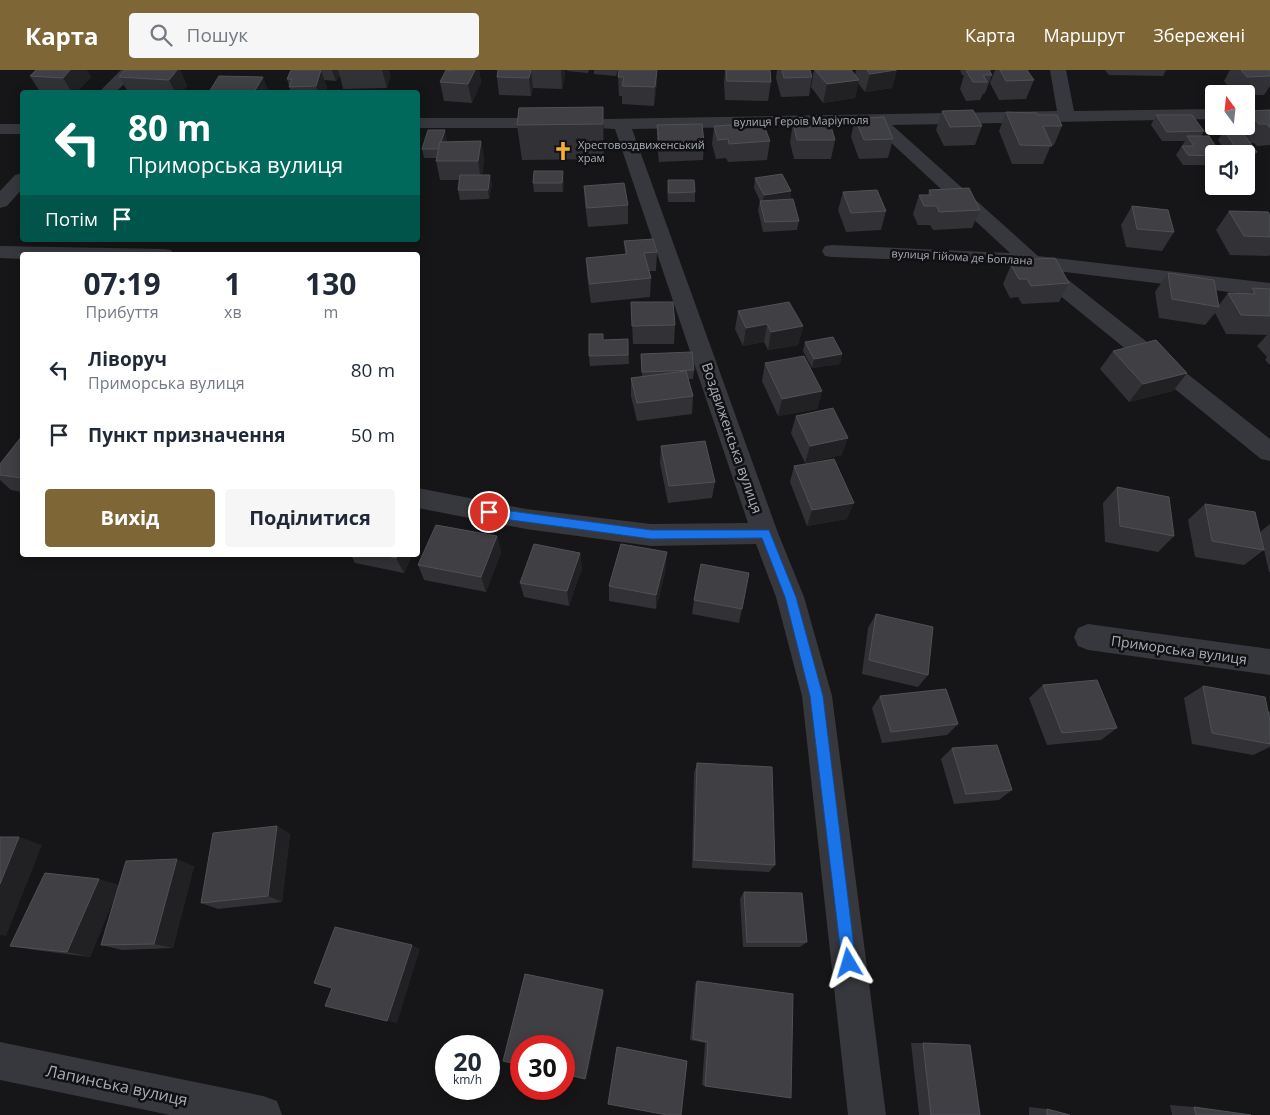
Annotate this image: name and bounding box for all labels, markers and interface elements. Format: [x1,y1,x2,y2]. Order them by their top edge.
search box [129,13,479,58]
text: Карта [25,19,99,52]
icon: search [147,21,175,49]
text: Пошук [187,22,248,48]
text: Карта [965,23,1016,47]
text: Маршрут [1044,23,1125,47]
text: Збережені [1153,23,1245,47]
north arrow [1205,85,1255,135]
map controls [1205,85,1255,195]
text: 80 m [128,104,211,151]
icon: left [45,110,110,175]
street label: вулиця Героїв Маріуполя [733,112,869,129]
place label: Хрестовоздвиженський храм [578,137,705,165]
church icon: Хрестовоздвиженський храм [552,140,574,162]
button: sound [1205,145,1255,195]
text: Приморська вулиця [128,149,343,179]
icon: arrive [108,205,136,233]
text: Потім [45,206,98,232]
street label: вулиця Гійома де Боплана [891,245,1033,268]
text: 07:19 [83,263,161,304]
text: 1 [224,263,241,304]
text: 130 [305,263,357,304]
text: Прибуття [85,301,159,323]
text: хв [224,301,242,323]
text: m [323,301,338,323]
text: Ліворуч [88,346,167,372]
icon: left [45,356,73,384]
text: 80 m [351,357,395,383]
street label: Воздвиженська вулиця [698,360,767,516]
text: Приморська вулиця [88,372,245,394]
icon: arrive [45,421,73,449]
text: Пункт призначення [88,422,286,448]
text: 50 m [351,422,395,448]
button: Вихід [45,489,215,547]
button: Поділитися [225,489,395,547]
pin [468,491,510,533]
icon: arrive [475,498,503,526]
street label: Приморська вулиця [1110,631,1248,668]
position arrow [822,936,874,988]
speed limit sign: 30 [510,1035,575,1100]
text: 20 [453,1044,482,1078]
street label: Лапинська вулиця [44,1059,190,1111]
text: km/h [453,1071,482,1088]

